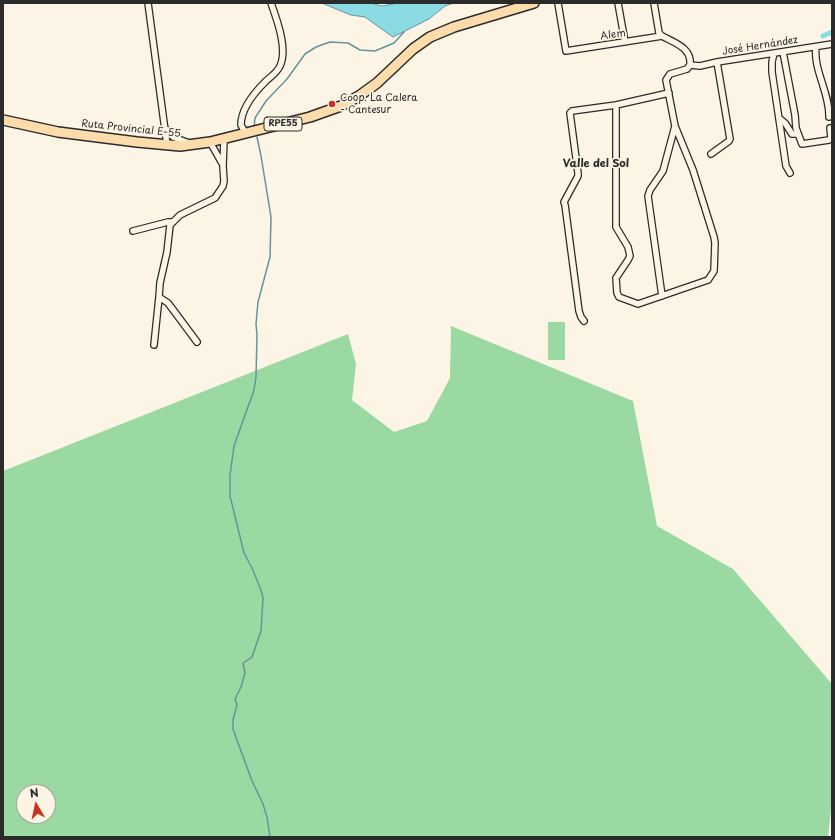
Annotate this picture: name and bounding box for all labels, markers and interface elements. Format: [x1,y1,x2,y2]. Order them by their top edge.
street label: Alem [600,27,626,43]
street label: José Hernández [721,34,799,58]
place label: Coop. La Calera - Cantesur [340,92,417,116]
marker: Coop. La Calera - Cantesur [327,99,337,109]
road number: RPE55 [264,117,302,131]
street label: Ruta Provincial E-55 [81,118,181,140]
district label: Valle del Sol [563,157,629,171]
north arrow [16,784,56,824]
text: N [29,784,40,802]

